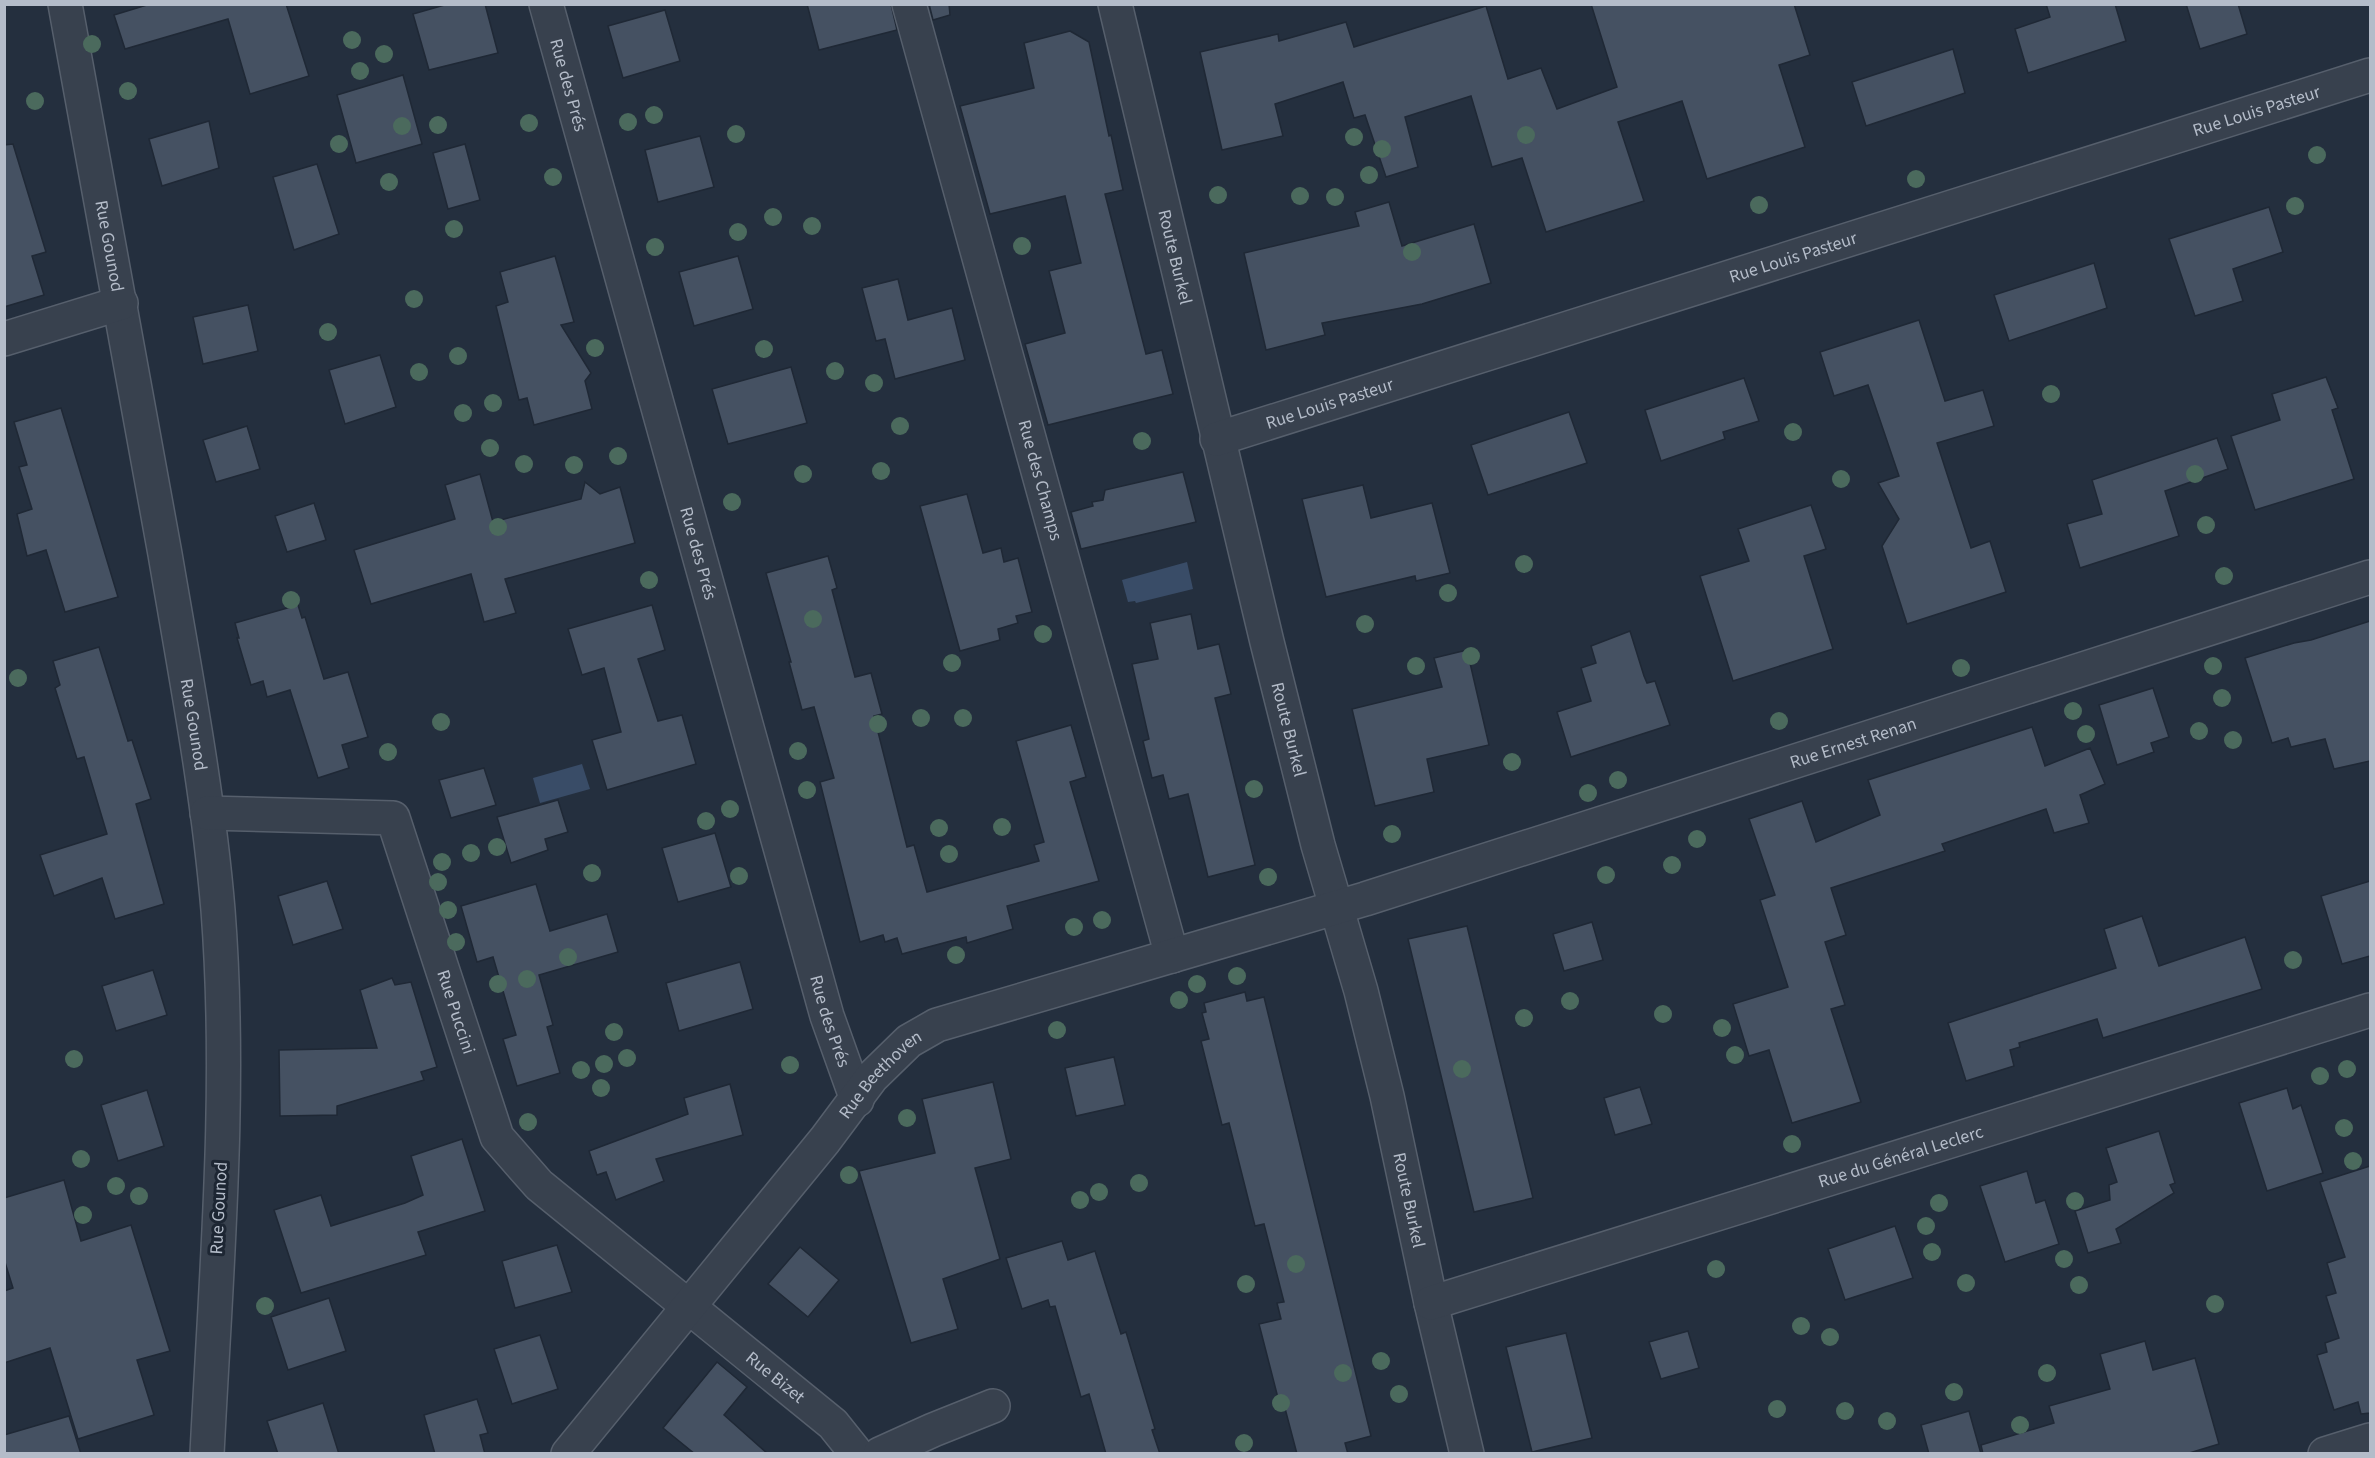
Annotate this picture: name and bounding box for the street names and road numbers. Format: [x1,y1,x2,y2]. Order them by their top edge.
street label: Rue des Prés [544,36,593,134]
street label: Rue Louis Pasteur [2189,79,2324,143]
street label: Rue Gounod [89,198,130,294]
street label: Route Burkel [1152,207,1199,307]
street label: Rue Louis Pasteur [1726,225,1861,289]
street label: Rue Louis Pasteur [1262,371,1397,435]
street label: Rue des Champs [1012,417,1069,543]
street label: Rue des Prés [674,504,723,603]
street label: Rue Gounod [174,677,214,772]
street label: Route Burkel [1265,679,1313,779]
street label: Rue Ernest Renan [1787,711,1920,775]
street label: Rue Puccini [431,966,482,1057]
street label: Rue des Prés [804,972,857,1071]
street label: Rue Beethoven [833,1024,926,1124]
street label: Rue du Général Leclerc [1815,1119,1986,1194]
street label: Route Burkel [1387,1150,1431,1250]
street label: Rue Gounod [204,1161,234,1255]
street label: Rue Bizet [740,1345,810,1409]

